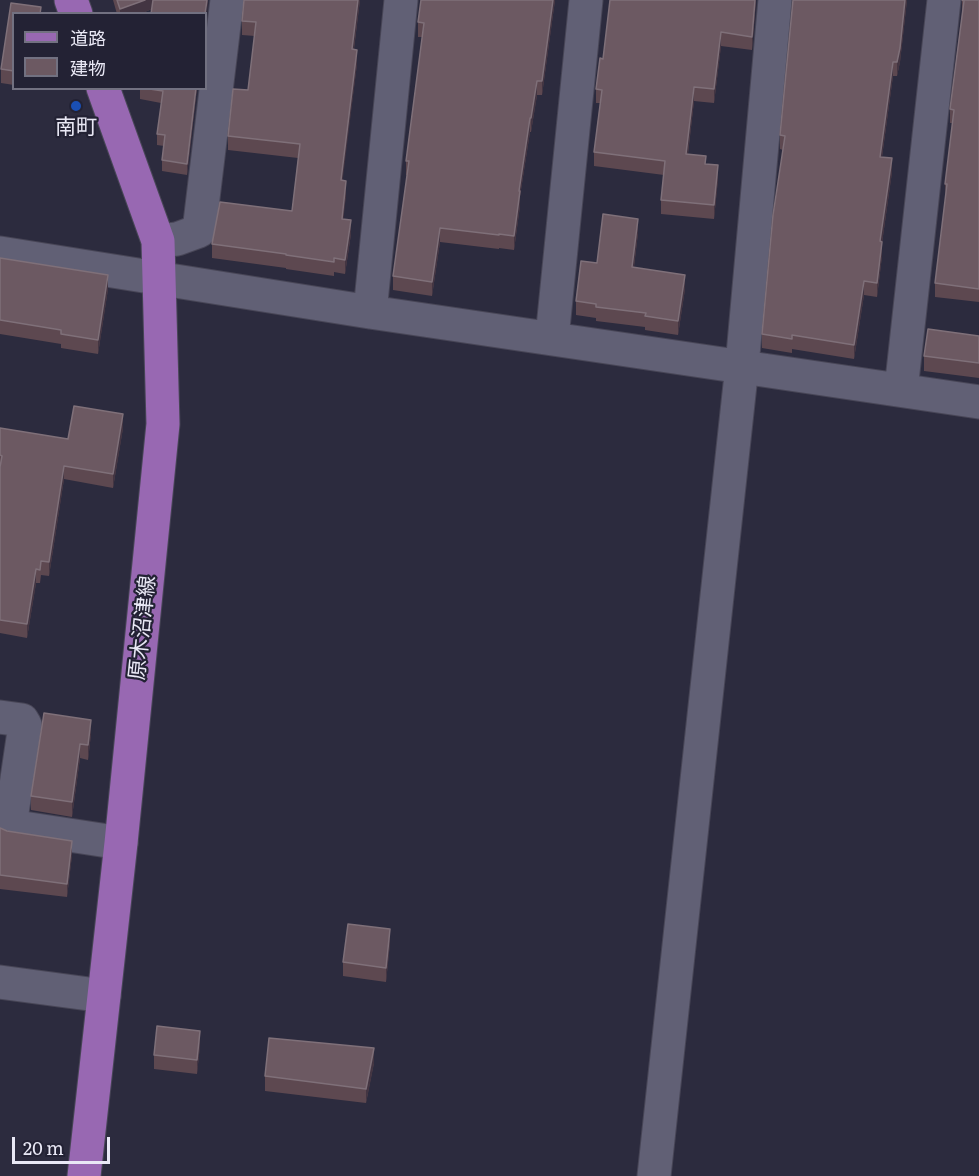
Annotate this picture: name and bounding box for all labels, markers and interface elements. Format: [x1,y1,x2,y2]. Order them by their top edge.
legend [12,12,207,90]
text: 道路 [70,24,106,51]
text: 建物 [70,54,106,81]
marker: 南町 [69,99,83,113]
place label: 南町 [55,115,97,141]
street label: 原木沼津線 [125,574,161,682]
scale bar [15,1125,112,1163]
text: 20 m [23,1134,64,1161]

